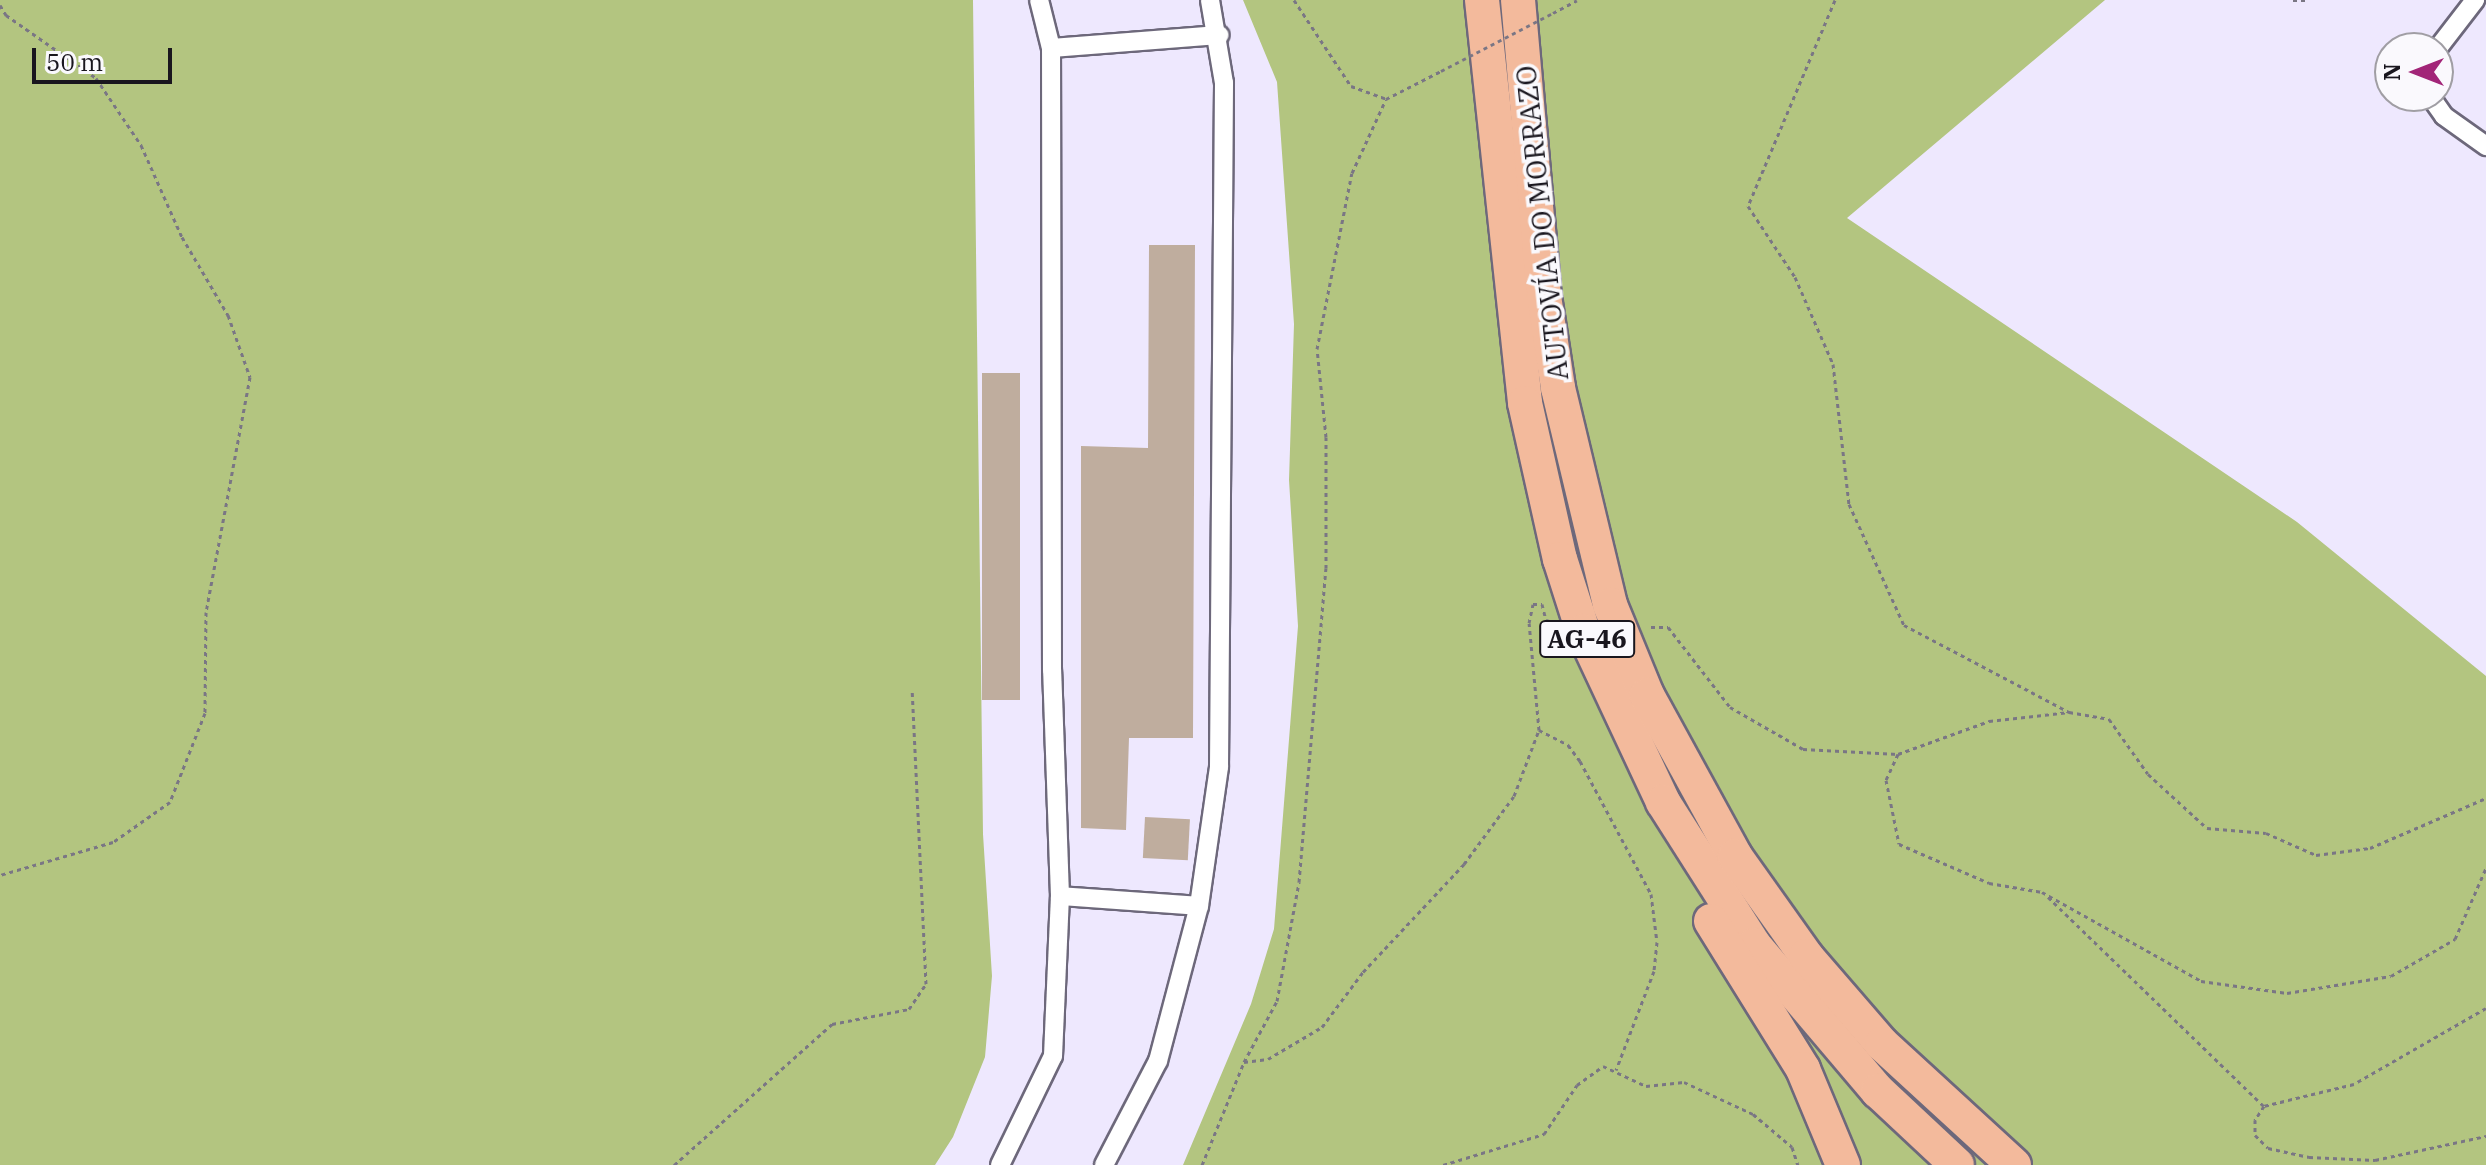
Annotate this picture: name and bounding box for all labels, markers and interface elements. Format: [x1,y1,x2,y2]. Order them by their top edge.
scale bar [36,32,176,82]
north arrow [2374,32,2454,112]
text: 50 m [46,46,103,78]
text: N [2377,63,2406,81]
street label: AUTOVÍA DO MORRAZO [1509,64,1575,382]
road number: AG-46 [1539,617,1635,661]

